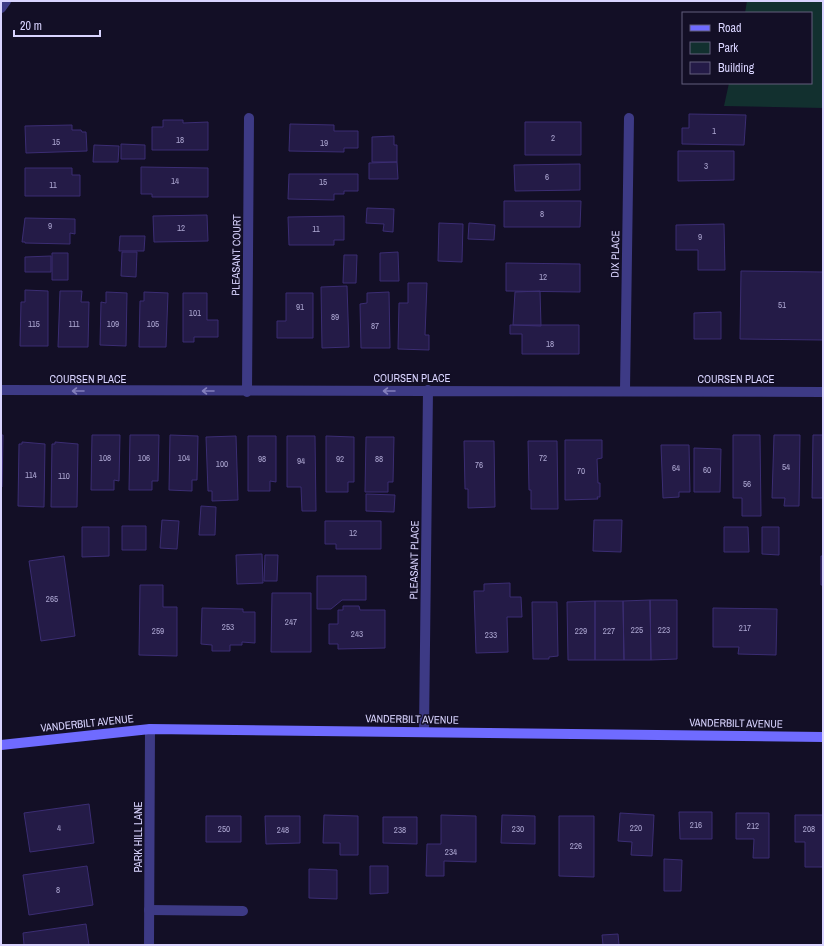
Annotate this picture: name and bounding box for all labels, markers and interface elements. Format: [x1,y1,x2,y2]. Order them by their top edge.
scale bar [14,12,100,38]
legend [682,12,812,84]
text: 20 m [20,18,42,34]
text: Road [718,20,742,36]
text: Park [718,40,738,56]
text: Building [718,60,755,76]
house number: 1 [712,125,716,137]
house number: 2 [551,132,555,144]
house number: 18 [176,134,184,146]
house number: 15 [52,136,60,148]
house number: 19 [320,137,328,149]
house number: 3 [704,160,708,172]
house number: 6 [545,171,549,183]
house number: 14 [171,175,179,187]
house number: 15 [319,176,327,188]
house number: 11 [49,179,57,191]
house number: 8 [540,208,544,220]
street label: PLEASANT COURT [228,214,244,296]
house number: 9 [48,220,52,232]
house number: 12 [177,222,185,234]
house number: 11 [312,223,320,235]
street label: DIX PLACE [608,230,622,278]
house number: 9 [698,231,702,243]
house number: 12 [539,271,547,283]
house number: 51 [778,299,786,311]
house number: 91 [296,301,304,313]
house number: 101 [189,307,201,319]
house number: 89 [331,311,339,323]
house number: 115 [28,318,40,330]
house number: 111 [68,318,80,330]
house number: 109 [107,318,119,330]
house number: 105 [147,318,159,330]
house number: 87 [371,320,379,332]
house number: 18 [546,338,554,350]
street label: COURSEN PLACE [373,371,451,385]
street label: COURSEN PLACE [49,372,127,386]
street label: COURSEN PLACE [697,372,775,386]
one-way arrow [72,387,85,395]
one-way arrow [383,387,396,394]
one-way arrow [202,388,215,395]
house number: 108 [99,452,111,464]
house number: 106 [138,452,150,464]
house number: 104 [178,452,190,464]
house number: 72 [539,452,547,464]
house number: 98 [258,453,266,465]
house number: 92 [336,453,344,465]
house number: 88 [375,453,383,465]
house number: 94 [297,455,305,467]
house number: 100 [216,458,228,470]
house number: 76 [475,459,483,471]
house number: 54 [782,461,790,473]
house number: 64 [672,462,680,474]
house number: 60 [703,464,711,476]
house number: 70 [577,465,585,477]
house number: 114 [25,469,37,481]
house number: 110 [58,470,70,482]
house number: 56 [743,478,751,490]
street label: PLEASANT PLACE [406,520,422,600]
house number: 12 [349,527,357,539]
house number: 265 [46,593,58,605]
house number: 247 [285,616,297,628]
house number: 253 [222,621,234,633]
house number: 217 [739,622,751,634]
house number: 225 [631,624,643,636]
house number: 223 [658,624,670,636]
house number: 259 [152,625,164,637]
house number: 229 [575,625,587,637]
house number: 227 [603,625,615,637]
house number: 243 [351,628,363,640]
house number: 233 [485,629,497,641]
street label: VANDERBILT AVENUE [40,711,134,735]
street label: VANDERBILT AVENUE [365,711,459,727]
street label: VANDERBILT AVENUE [689,715,783,731]
street label: PARK HILL LANE [131,801,145,873]
house number: 216 [690,819,702,831]
house number: 212 [747,820,759,832]
house number: 4 [57,822,61,834]
house number: 220 [630,822,642,834]
house number: 250 [218,823,230,835]
house number: 230 [512,823,524,835]
house number: 208 [803,823,815,835]
house number: 248 [277,824,289,836]
house number: 238 [394,824,406,836]
house number: 226 [570,840,582,852]
house number: 234 [445,846,457,858]
house number: 8 [56,884,60,896]

